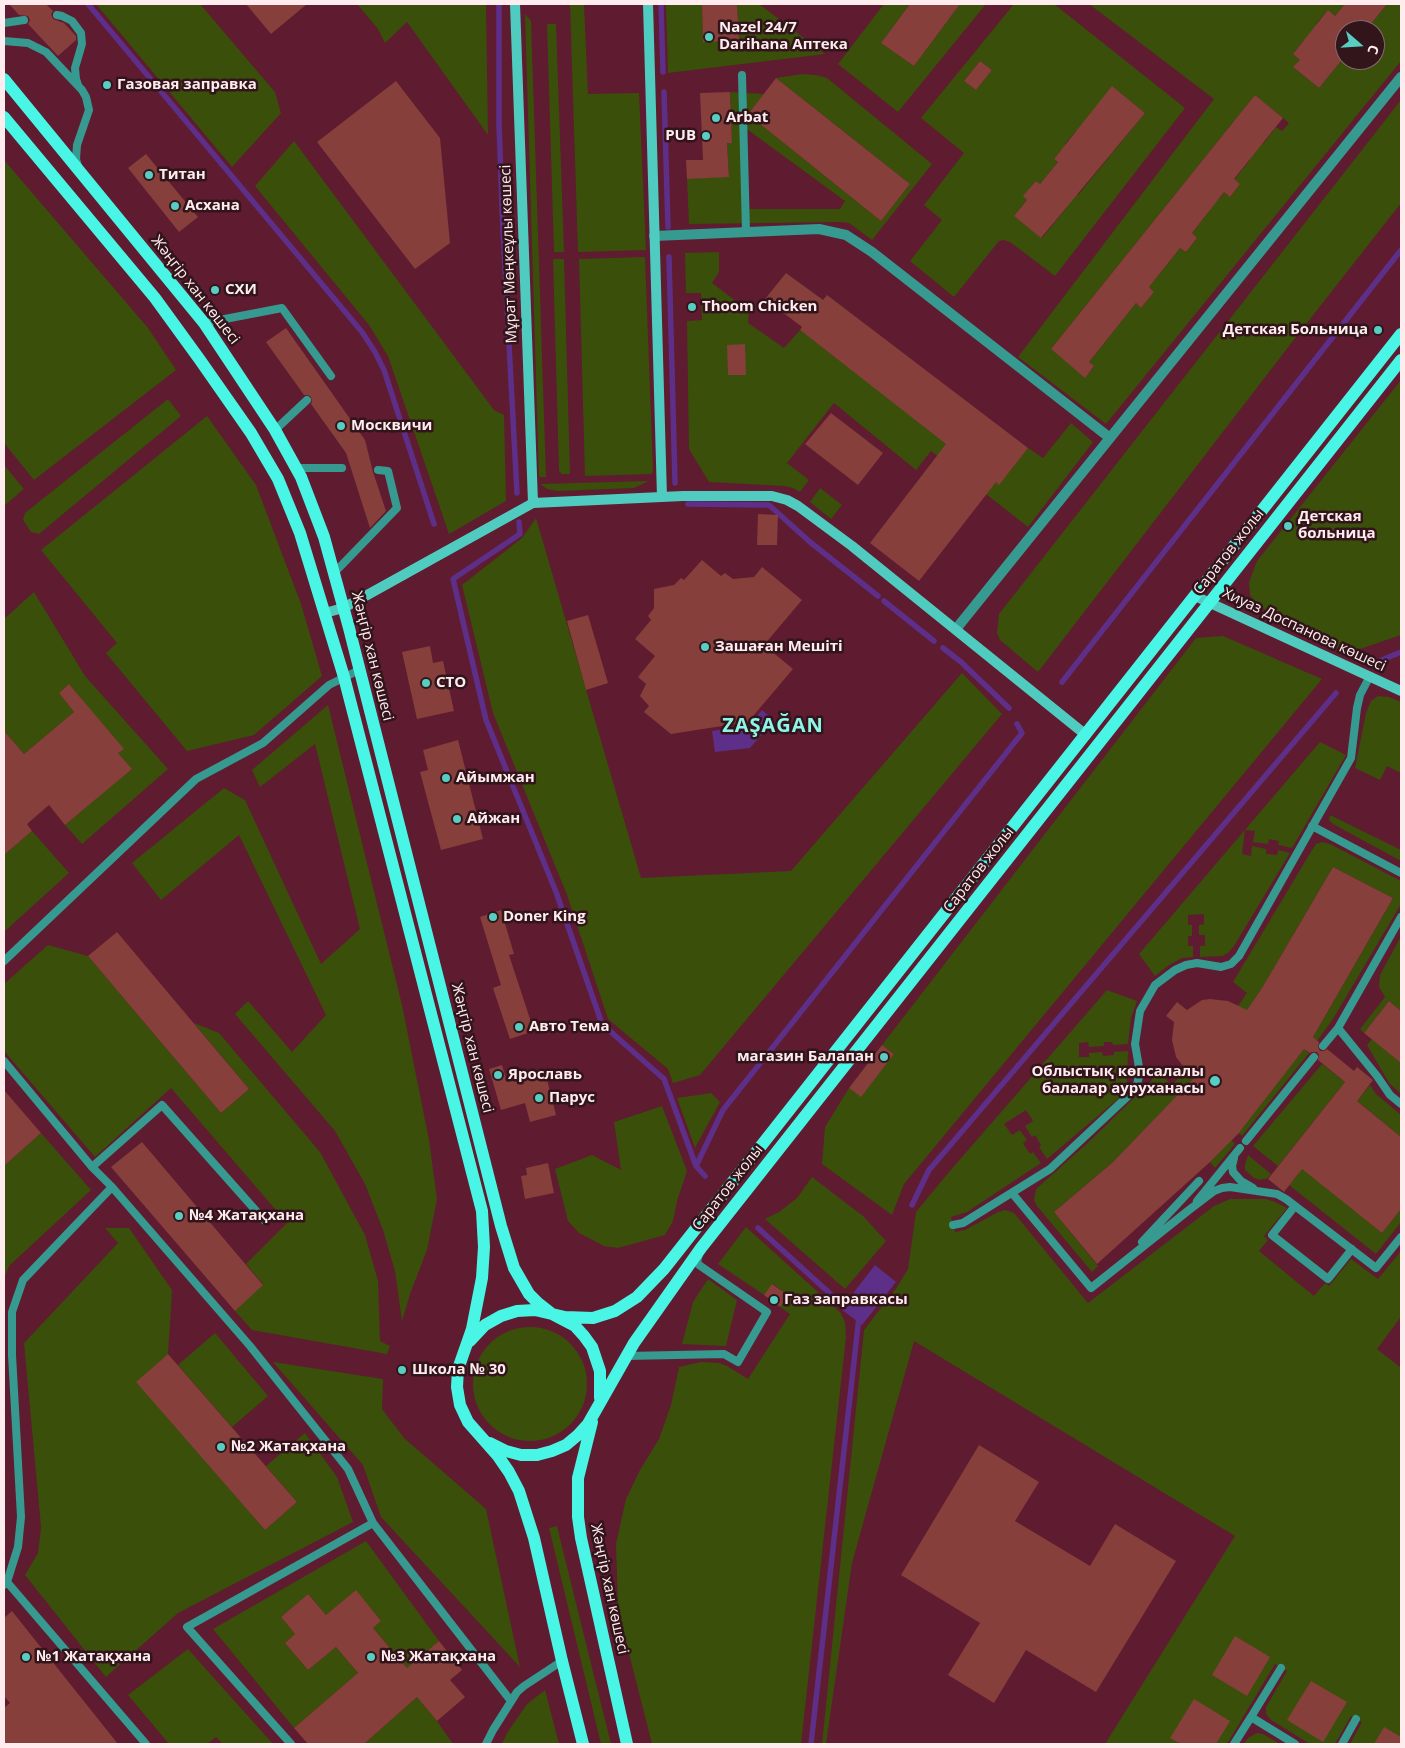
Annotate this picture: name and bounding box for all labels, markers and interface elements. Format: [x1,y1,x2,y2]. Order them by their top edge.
place label: Nazel 24/7 Darihana Аптека [719,19,848,54]
north arrow [1335,20,1385,70]
marker: Nazel 24/7 Darihana Аптека [703,31,715,43]
text: С [1363,42,1384,57]
place label: Газовая заправка [117,76,257,94]
marker: Газовая заправка [101,79,113,91]
place label: Arbat [726,109,768,127]
marker: Arbat [710,112,722,124]
place label: PUB [665,127,696,145]
marker: PUB [700,130,712,142]
street label: Мұрат Мөңкеұлы көшесі [497,164,521,344]
place label: Титан [159,166,206,184]
marker: Титан [143,169,155,181]
place label: Асхана [185,197,240,215]
marker: Асхана [169,200,181,212]
street label: Жәңгір хан көшесі [147,232,243,348]
place label: СХИ [225,281,257,299]
marker: СХИ [209,284,221,296]
place label: Thoom Chicken [702,298,817,316]
marker: Thoom Chicken [686,301,698,313]
place label: Детская Больница [1223,321,1368,339]
marker: Детская Больница [1372,324,1384,336]
place label: Москвичи [351,417,432,435]
marker: Москвичи [335,420,347,432]
street label: Саратов жолы [1190,505,1268,599]
place label: Детская больница [1298,508,1376,543]
marker: Детская больница [1282,520,1294,532]
street label: Хиуаз Доспанова көшесі [1219,584,1389,676]
street label: Жәңгір хан көшесі [347,589,397,723]
place label: Зашаған Мешіті [715,638,843,656]
marker: Зашаған Мешіті [699,641,711,653]
place label: СТО [436,674,466,692]
marker: СТО [420,677,432,689]
district label: ZAŞAĞAN [721,714,825,738]
place label: Айымжан [456,769,535,787]
marker: Айымжан [440,772,452,784]
place label: Айжан [467,810,520,828]
marker: Айжан [451,813,463,825]
street label: Саратов жолы [940,823,1018,917]
place label: Doner King [503,908,586,926]
marker: Doner King [487,911,499,923]
street label: Жәңгір хан көшесі [447,981,497,1115]
place label: Авто Тема [529,1018,610,1036]
marker: Авто Тема [513,1021,525,1033]
place label: магазин Балапан [737,1048,874,1066]
marker: магазин Балапан [878,1051,890,1063]
place label: Облыстық көпсалалы балалар ауруханасы [1031,1063,1204,1098]
place label: Ярославь [508,1066,582,1084]
marker: Ярославь [492,1069,504,1081]
marker: Облыстық көпсалалы балалар ауруханасы [1208,1074,1222,1088]
place label: Парус [549,1089,595,1107]
marker: Парус [533,1092,545,1104]
street label: Саратов жолы [689,1141,767,1235]
place label: №4 Жатақхана [189,1207,304,1225]
marker: №4 Жатақхана [173,1210,185,1222]
place label: Газ заправкасы [784,1291,908,1309]
marker: Газ заправкасы [768,1294,780,1306]
place label: Школа № 30 [412,1361,506,1379]
marker: Школа № 30 [396,1364,408,1376]
place label: №2 Жатақхана [231,1438,346,1456]
marker: №2 Жатақхана [215,1441,227,1453]
street label: Жәңгір хан көшесі [586,1522,632,1656]
place label: №1 Жатақхана [36,1648,151,1666]
place label: №3 Жатақхана [381,1648,496,1666]
marker: №1 Жатақхана [20,1651,32,1663]
marker: №3 Жатақхана [365,1651,377,1663]

